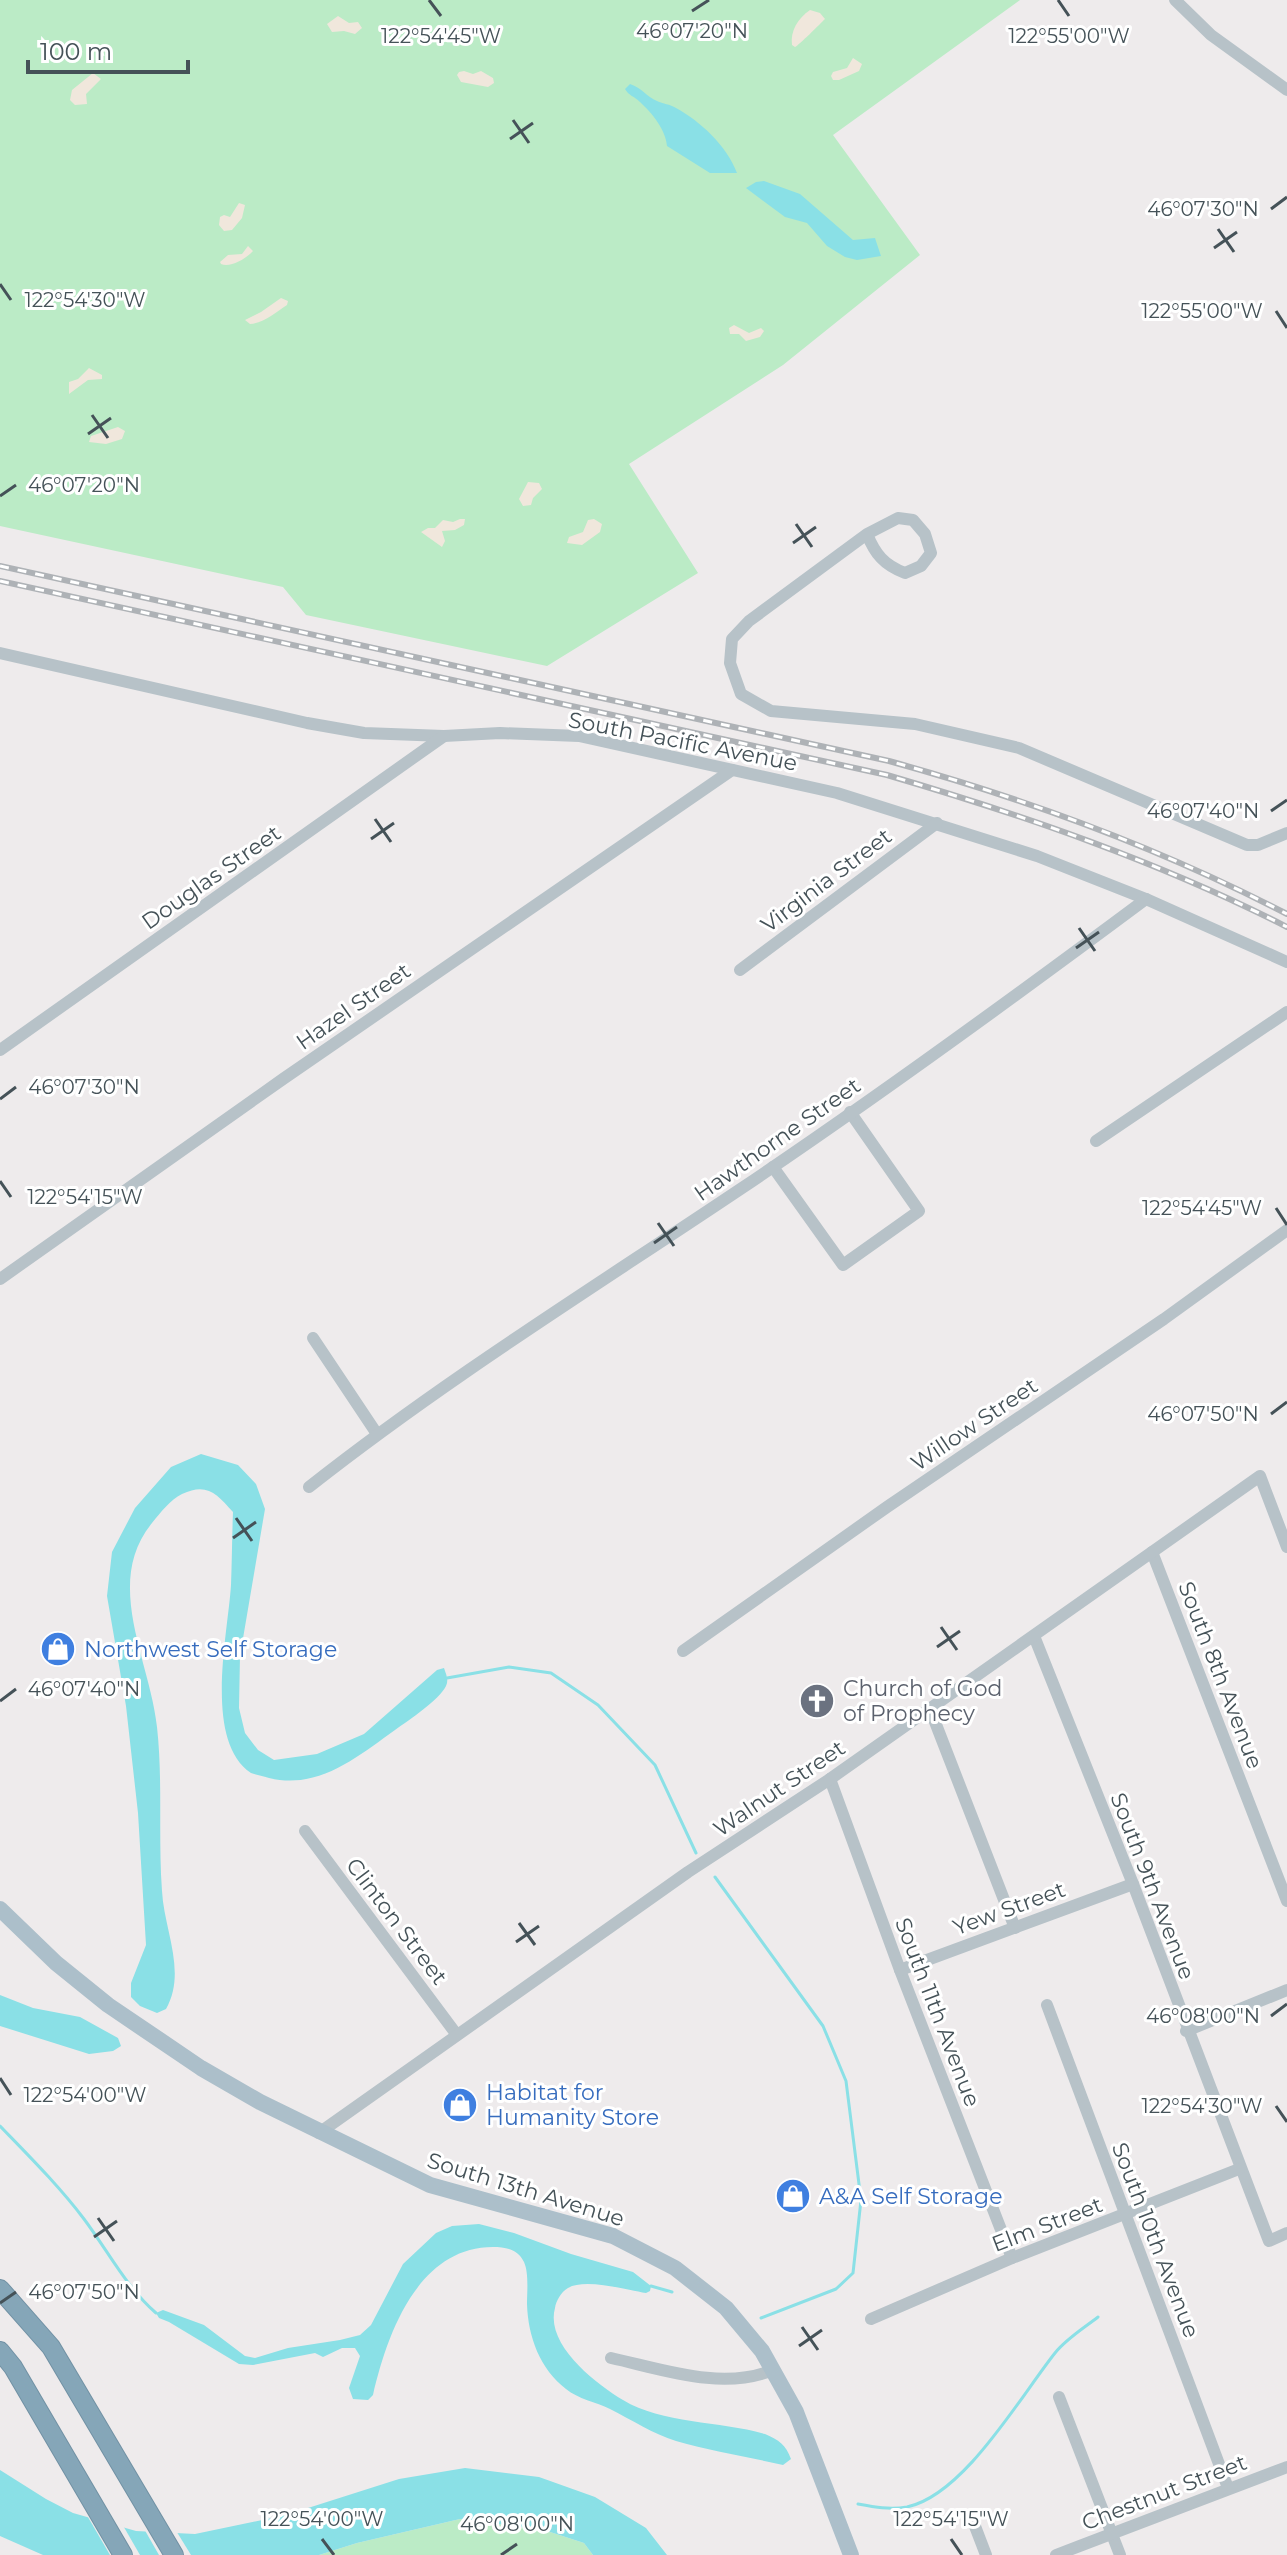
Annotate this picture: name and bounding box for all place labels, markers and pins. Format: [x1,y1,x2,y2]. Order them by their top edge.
shop icon: Northwest Self Storage [39,1630,77,1668]
place label: Northwest Self Storage [84,1636,337,1663]
place label: Church of God of Prophecy [843,1675,1002,1727]
church icon: Church of God of Prophecy [798,1682,836,1720]
place label: Habitat for Humanity Store [486,2079,659,2131]
shop icon: Habitat for Humanity Store [441,2086,479,2124]
shop icon: A&A Self Storage [774,2177,812,2215]
place label: A&A Self Storage [819,2183,1002,2210]

